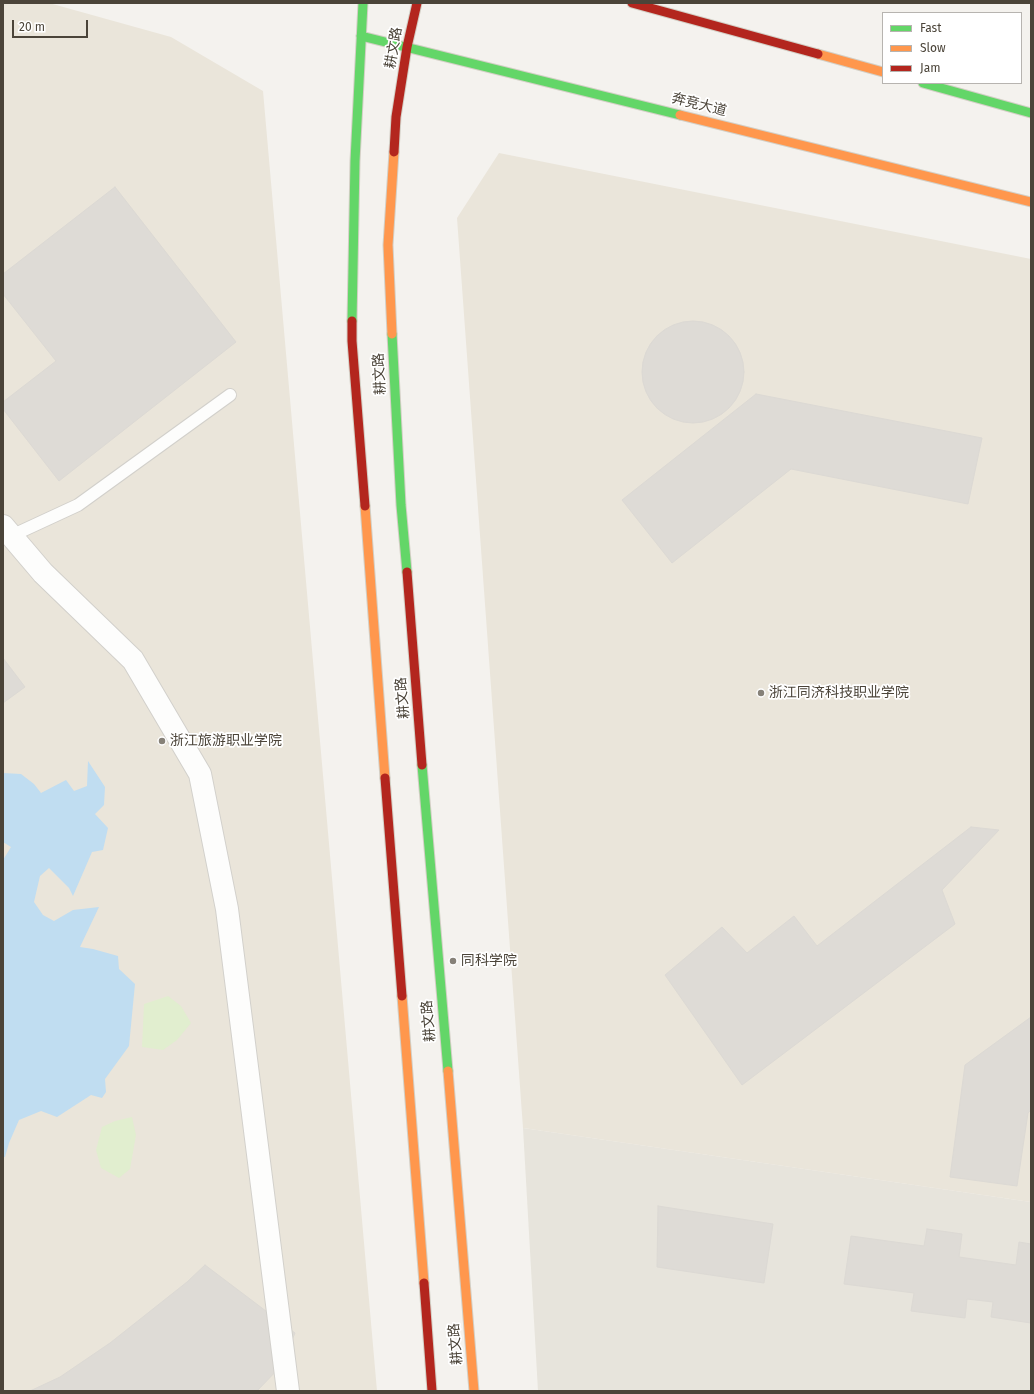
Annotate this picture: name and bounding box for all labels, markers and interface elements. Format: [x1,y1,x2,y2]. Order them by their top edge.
scale bar [14,12,90,38]
legend [882,12,1022,84]
text: 20 m [19,20,45,34]
text: Fast [920,21,942,35]
street label: 耕文路 [382,26,406,70]
text: Slow [920,41,946,55]
text: Jam [920,61,940,75]
street label: 奔竞大道 [670,90,728,120]
street label: 耕文路 [371,353,389,395]
street label: 耕文路 [393,676,413,720]
place label: 浙江同济科技职业学院 [769,685,909,701]
marker: 浙江同济科技职业学院 [756,688,766,698]
place label: 浙江旅游职业学院 [170,733,282,749]
marker: 浙江旅游职业学院 [157,736,167,746]
place label: 同科学院 [461,953,517,969]
marker: 同科学院 [448,956,458,966]
street label: 耕文路 [419,999,439,1043]
street label: 耕文路 [446,1322,466,1366]

